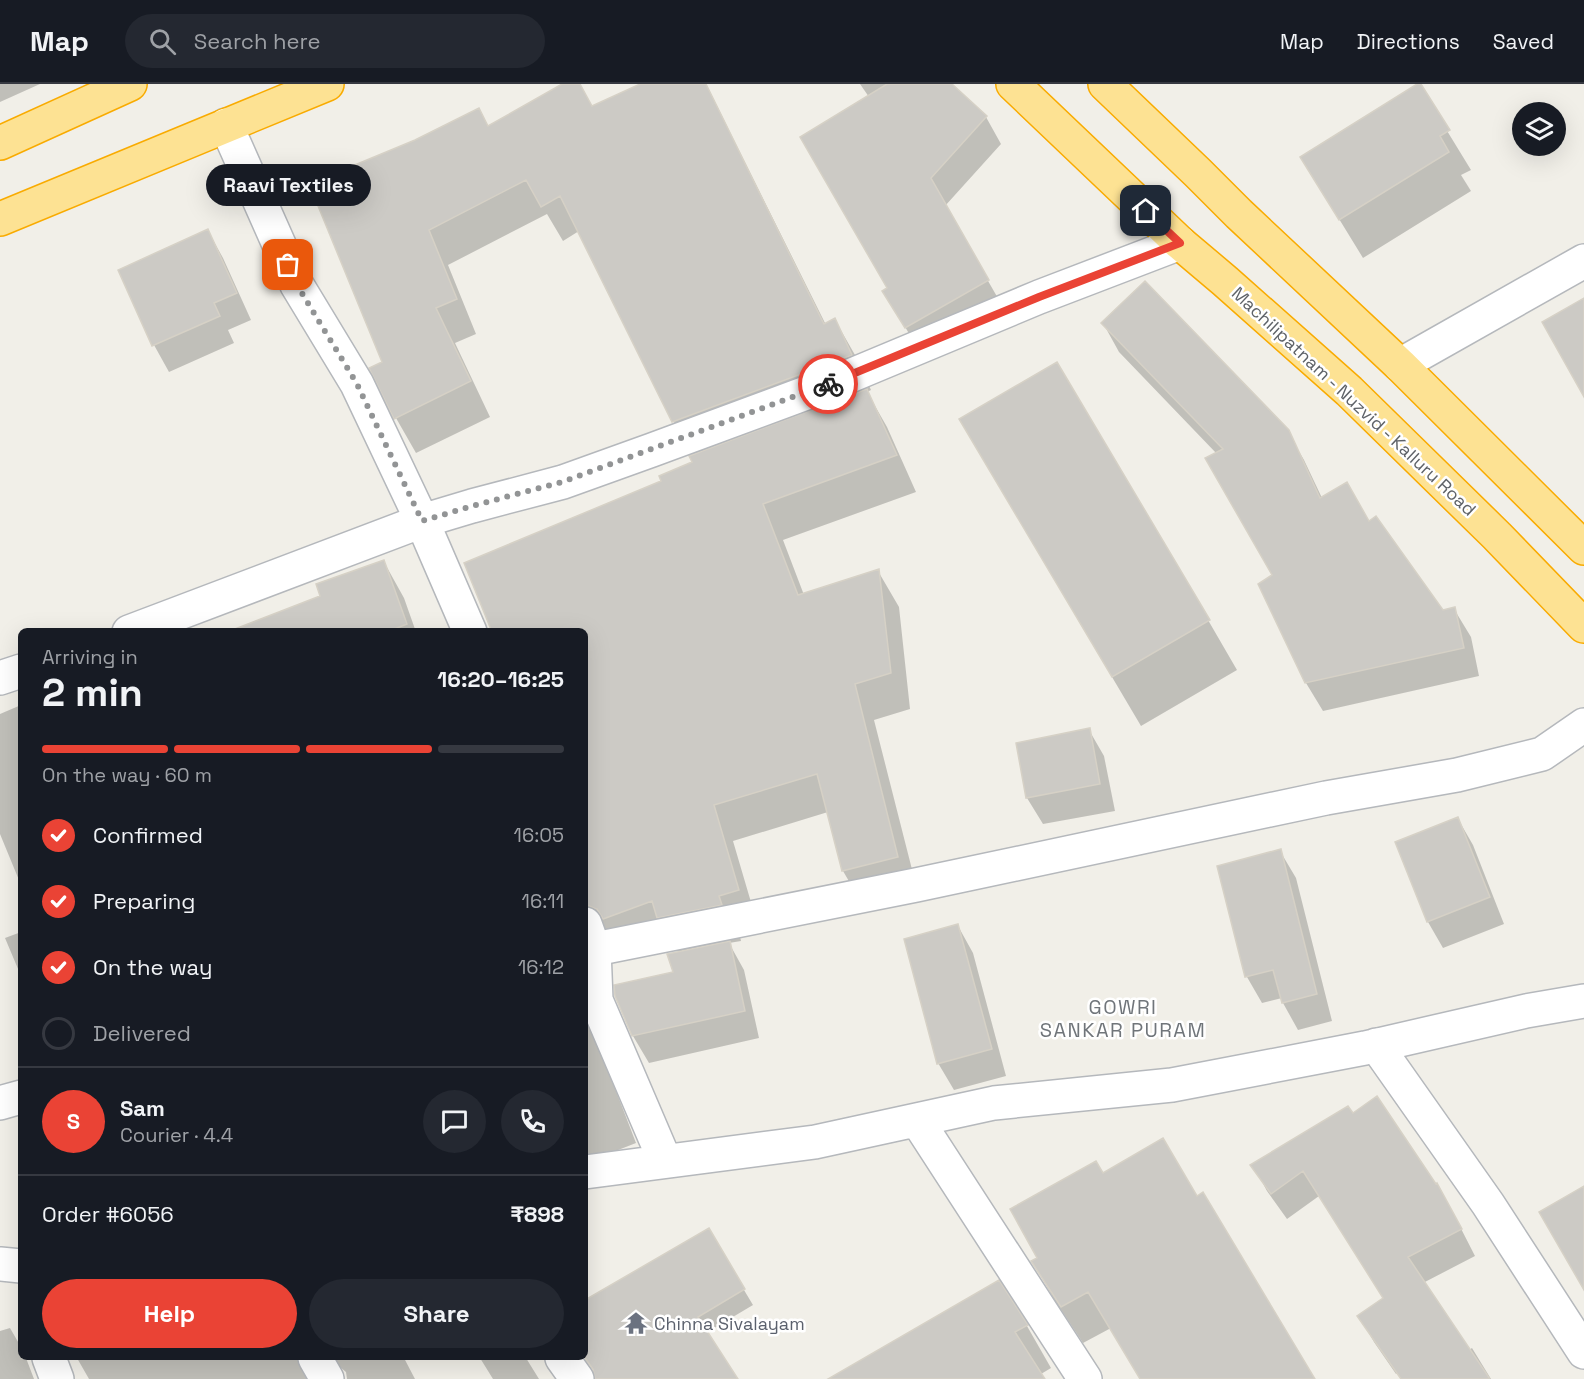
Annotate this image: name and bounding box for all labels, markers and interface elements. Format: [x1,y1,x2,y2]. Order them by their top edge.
search box [125,14,545,68]
text: Map [30,23,89,59]
icon: search [146,25,179,58]
text: Search here [194,27,321,55]
text: Map [1280,28,1324,55]
text: Directions [1357,28,1460,55]
text: Saved [1493,28,1554,55]
map controls [1512,102,1566,156]
button: layers [1512,102,1566,156]
callout: Raavi Textiles [206,163,370,205]
text: Raavi Textiles [223,172,354,198]
pin [1120,185,1171,236]
icon: home [1129,194,1162,227]
pin [262,239,313,290]
icon: bag [271,248,304,281]
street label: Machilipatnam - Nuzvid - Kalluru Road [1227,281,1481,521]
courier [798,354,858,414]
icon: bike [812,368,845,401]
text: Arriving in [42,644,138,670]
text: 16:20–16:25 [437,665,564,693]
text: 2 min [42,668,143,717]
text: On the way · 60 m [42,762,212,788]
icon: check [42,819,75,852]
text: Confirmed [93,821,203,849]
text: 16:05 [514,822,564,848]
icon: check [42,885,75,918]
text: Preparing [93,887,195,915]
text: 16:11 [522,888,564,914]
icon: check [42,951,75,984]
text: On the way [93,953,212,981]
text: 16:12 [518,954,564,980]
district label: GOWRI SANKAR PURAM [1040,994,1206,1043]
text: Delivered [93,1019,191,1047]
button: chat [423,1090,486,1153]
button: phone [501,1090,564,1153]
text: Sam [120,1094,165,1122]
text: S [67,1107,80,1135]
text: Courier · 4.4 [120,1122,233,1148]
text: Order #6056 [42,1200,174,1228]
text: ₹898 [510,1200,564,1228]
button: Help [42,1279,297,1348]
button: Share [309,1279,564,1348]
temple icon: Chinna Sivalayam [623,1310,649,1336]
place label: Chinna Sivalayam [654,1312,805,1335]

